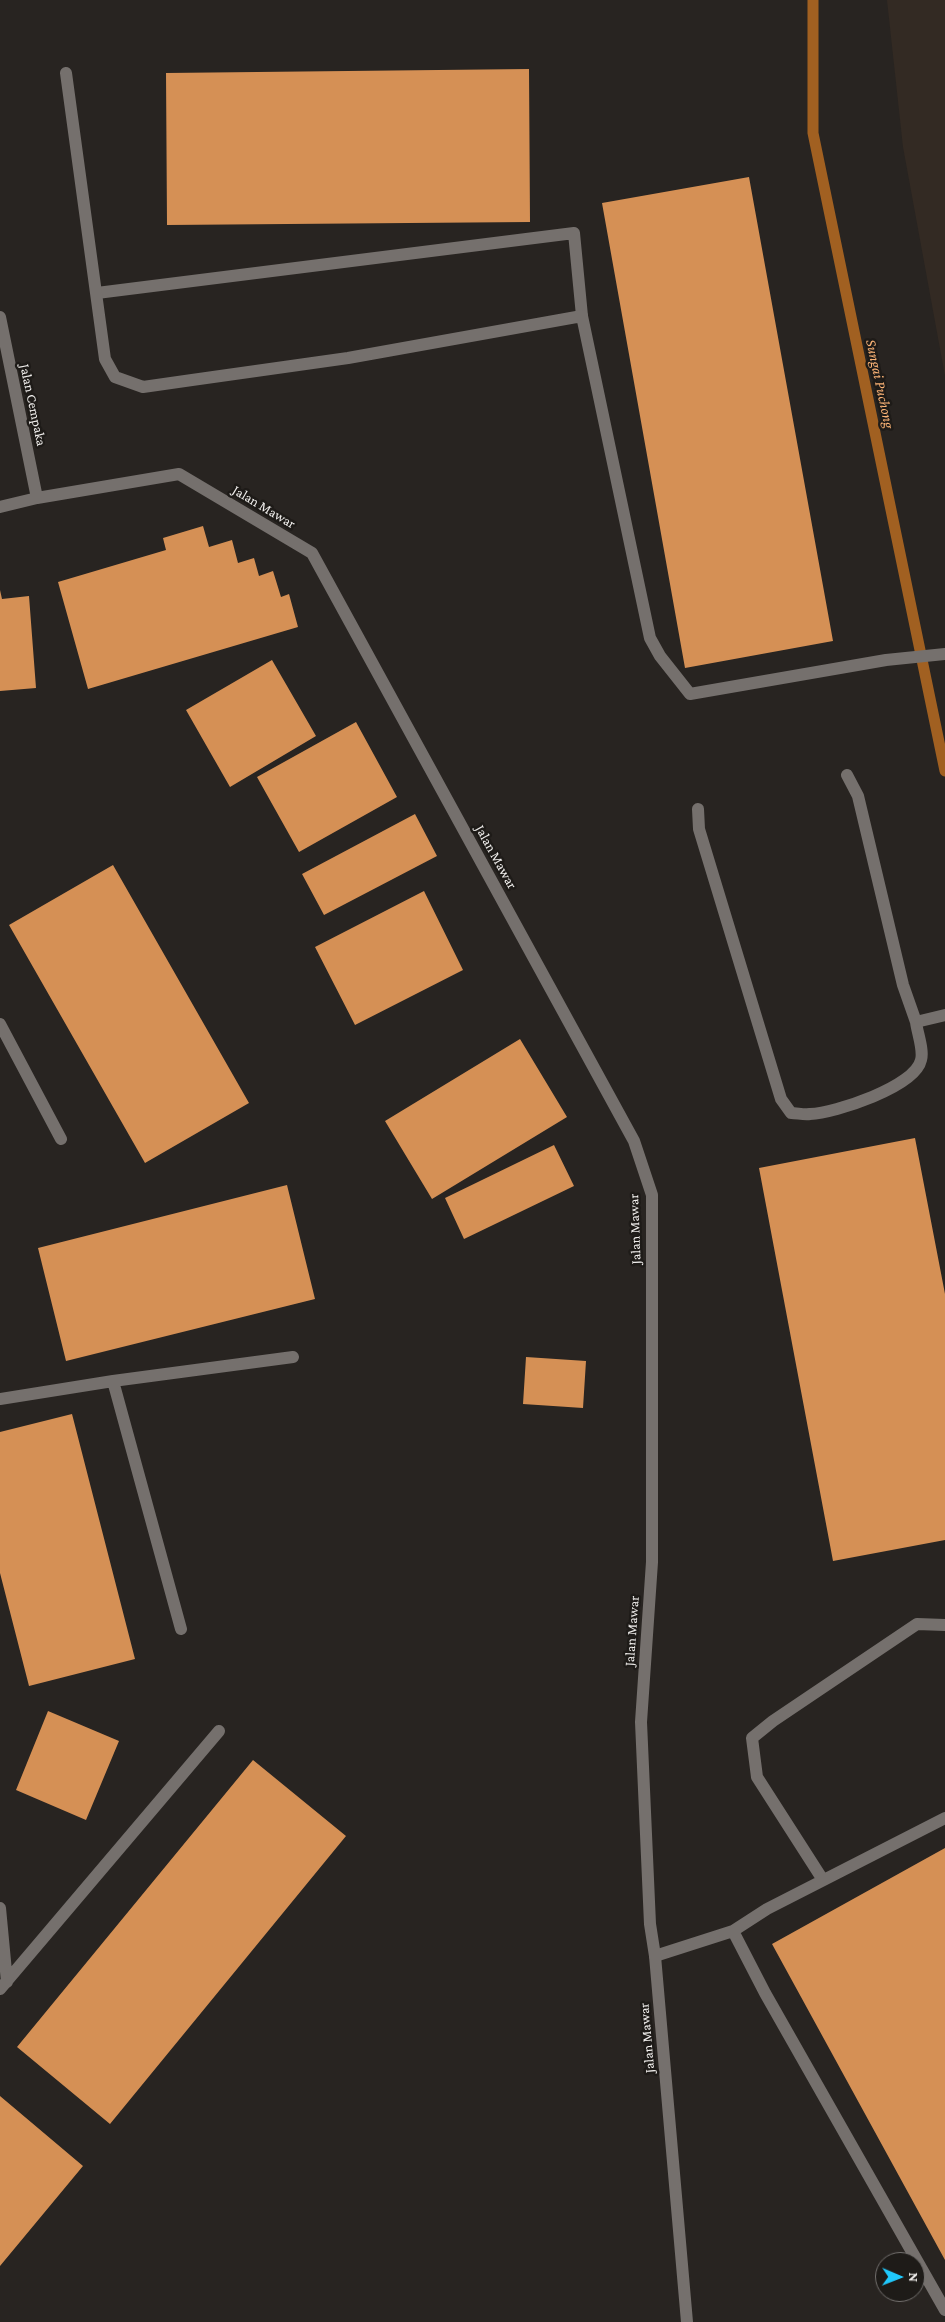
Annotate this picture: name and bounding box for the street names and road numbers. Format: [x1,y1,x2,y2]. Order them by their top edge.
street label: Jalan Cempaka [16,362,50,448]
street label: Jalan Mawar [229,482,299,532]
street label: Jalan Mawar [472,822,520,892]
street label: Jalan Mawar [625,1193,645,1265]
street label: Jalan Mawar [621,1595,643,1667]
street label: Jalan Mawar [636,2002,658,2074]

